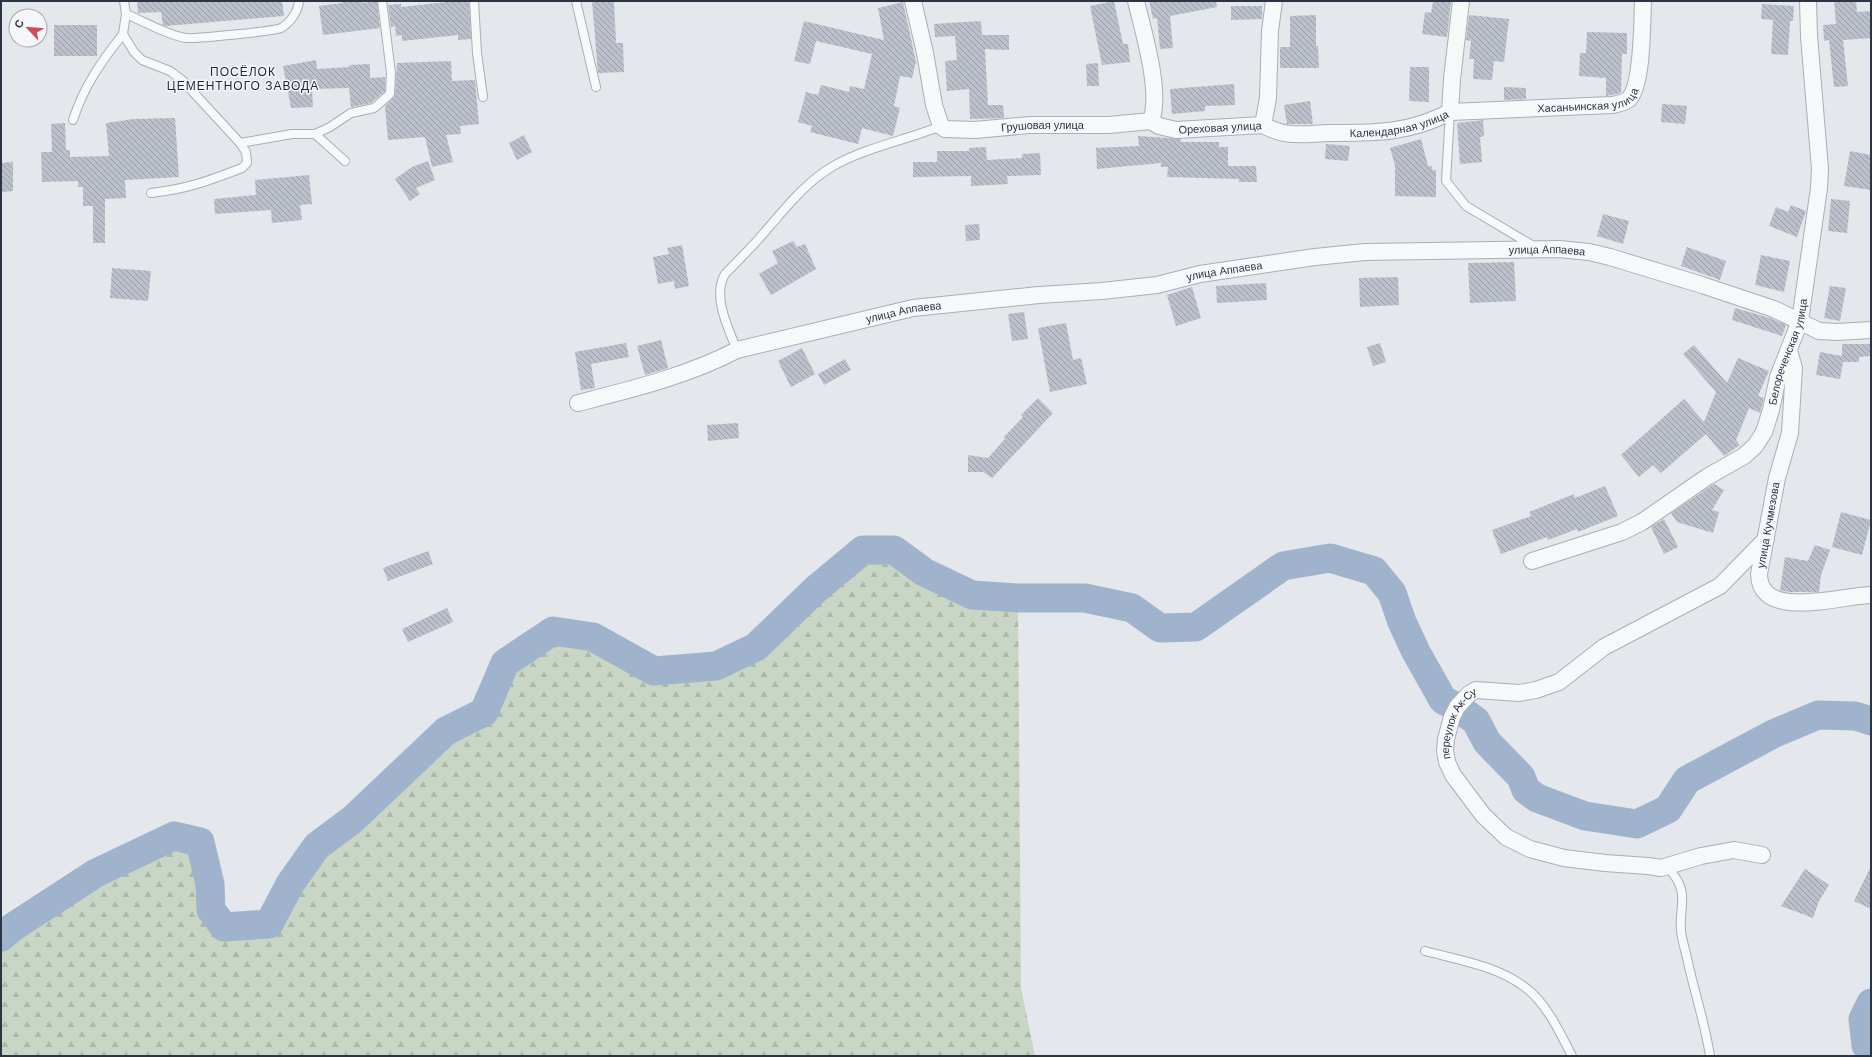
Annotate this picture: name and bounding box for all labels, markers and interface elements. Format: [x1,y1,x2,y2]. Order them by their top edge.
north arrow [8,8,48,48]
text: С [12,17,26,30]
district label: ПОСЁЛОК ЦЕМЕНТНОГО ЗАВОДА [167,65,319,93]
street label: Хасаньинская улица [1537,85,1641,114]
street label: Календарная улица [1350,107,1451,139]
street label: Грушовая улица [1001,119,1085,134]
street label: Ореховая улица [1178,119,1263,136]
street label: улица Аппаева [1509,243,1587,258]
street label: улица Аппаева [1185,259,1264,283]
street label: Белореченская улица [1766,297,1809,406]
street label: улица Аппаева [865,299,943,325]
street label: улица Кучмезова [1755,480,1782,569]
street label: переулок Ак-Су [1439,685,1479,760]

